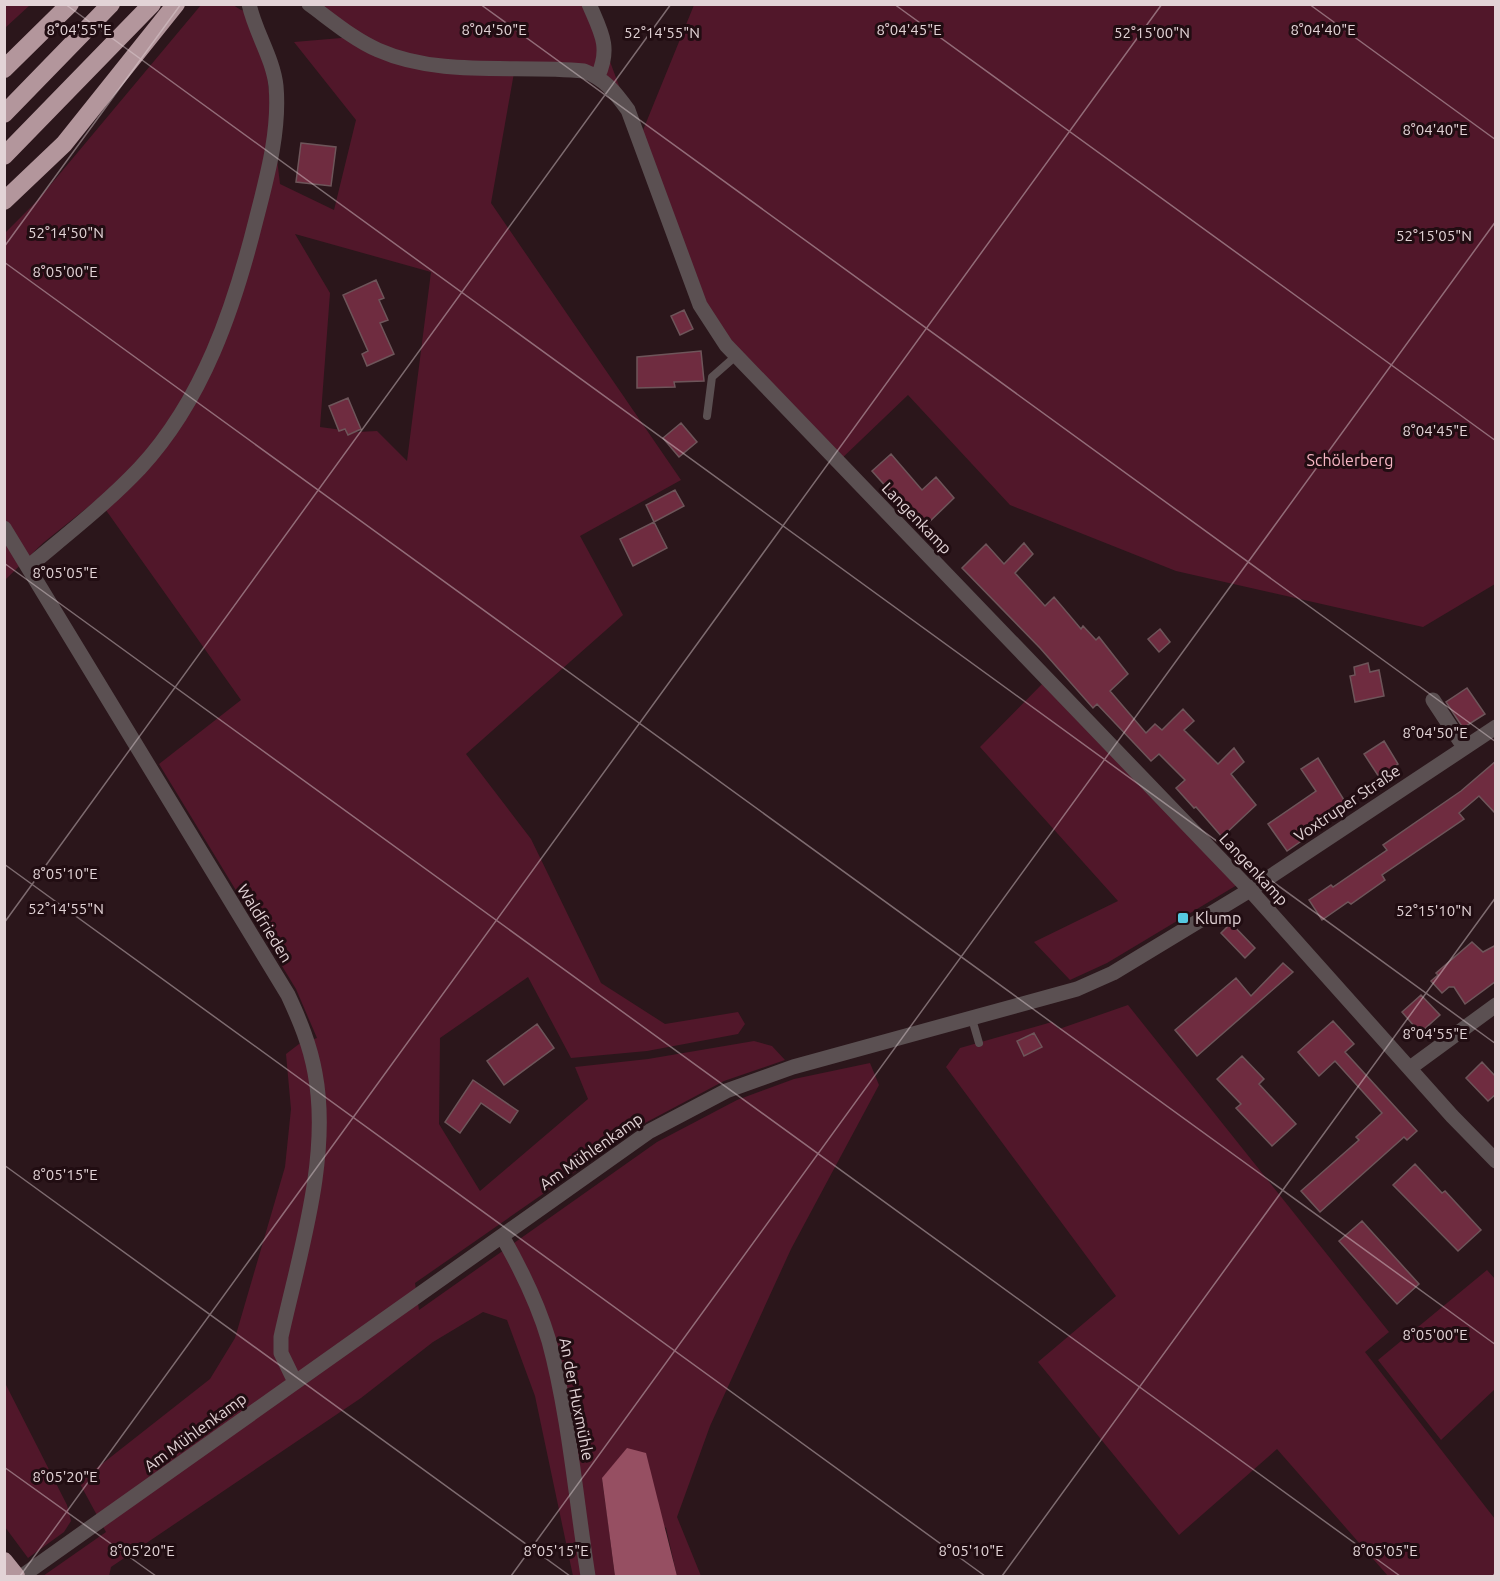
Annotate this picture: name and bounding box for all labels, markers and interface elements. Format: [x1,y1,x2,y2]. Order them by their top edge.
text: 8°04'55"E [46,21,112,38]
text: 8°04'50"E [461,21,527,38]
text: 8°04'45"E [876,21,942,38]
text: 8°04'40"E [1290,21,1356,38]
text: 52°14'55"N [624,24,700,41]
text: 52°15'00"N [1114,24,1190,41]
text: 8°04'40"E [1402,121,1468,138]
text: 52°14'50"N [28,224,104,241]
text: 52°15'05"N [1396,227,1472,244]
text: 8°05'00"E [32,263,98,280]
text: 8°04'45"E [1402,422,1468,439]
park label: Schölerberg [1307,451,1393,469]
street label: Langenkamp [879,479,955,557]
text: 8°05'05"E [32,564,98,581]
text: 8°04'50"E [1402,724,1468,741]
street label: Voxtruper Straße [1291,761,1403,845]
street label: Langenkamp [1216,829,1292,909]
text: 8°05'10"E [32,865,98,882]
street label: Waldfrieden [234,881,296,965]
text: 52°14'55"N [28,900,104,917]
text: 52°15'10"N [1396,902,1472,919]
place label: Klump [1195,909,1241,927]
marker: Klump [1176,911,1190,925]
text: 8°04'55"E [1402,1025,1468,1042]
street label: Am Mühlenkamp [536,1109,646,1193]
text: 8°05'15"E [32,1166,98,1183]
text: 8°05'00"E [1402,1326,1468,1343]
street label: An der Huxmühle [556,1336,598,1462]
street label: Am Mühlenkamp [140,1389,250,1475]
text: 8°05'20"E [32,1468,98,1485]
text: 8°05'20"E [109,1542,175,1559]
text: 8°05'15"E [523,1542,589,1559]
text: 8°05'10"E [938,1542,1004,1559]
text: 8°05'05"E [1352,1542,1418,1559]

